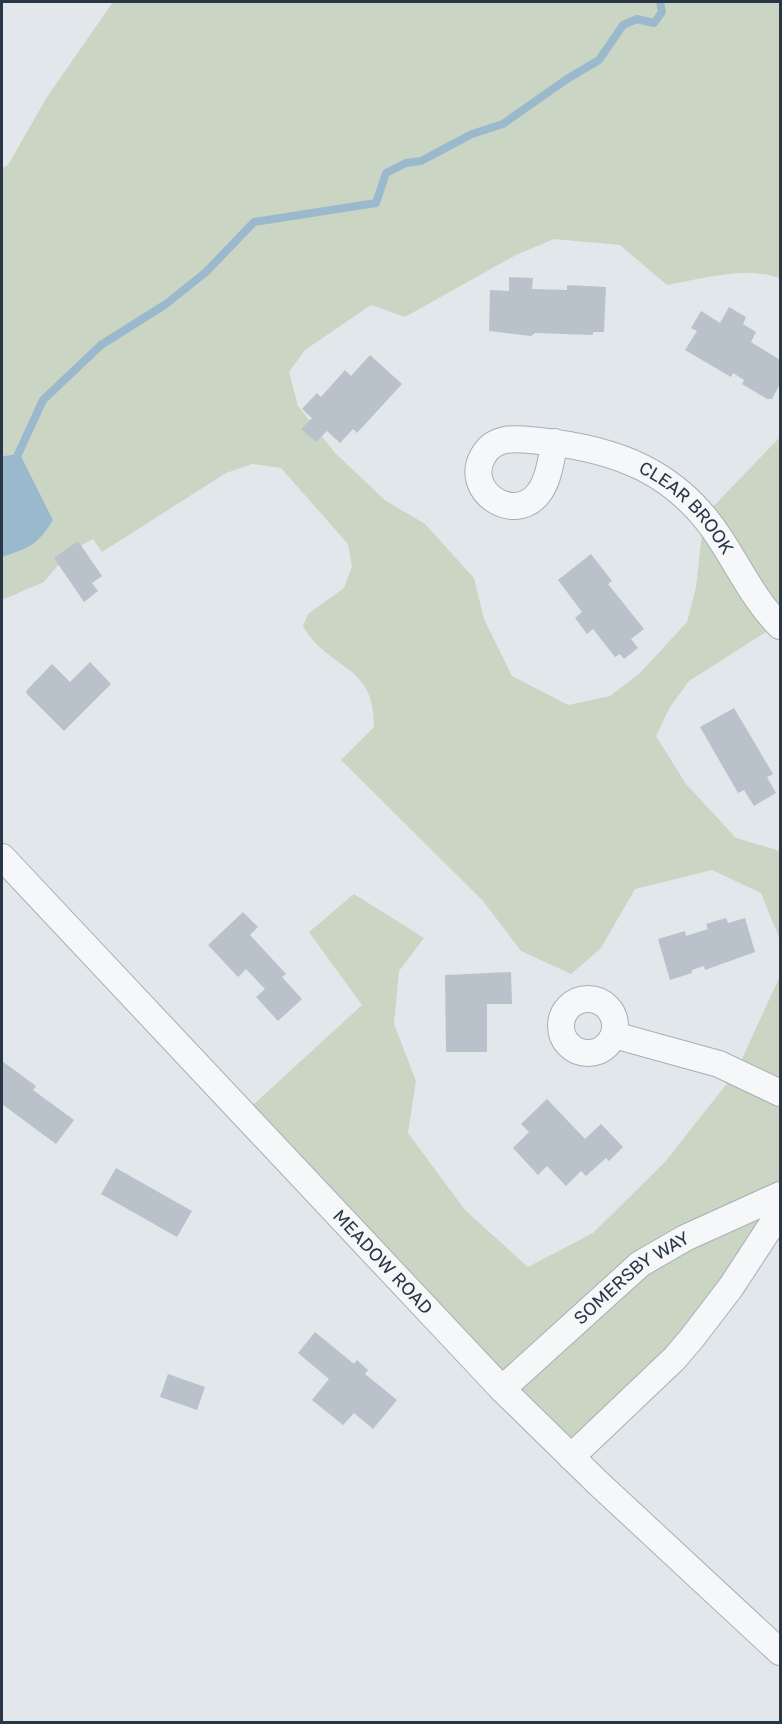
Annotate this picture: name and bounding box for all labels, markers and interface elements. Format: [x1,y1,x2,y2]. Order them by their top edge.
street label: CLEAR BROOK [636,456,739,558]
street label: MEADOW ROAD [329,1204,438,1319]
street label: SOMERSBY WAY [569,1226,693,1329]

